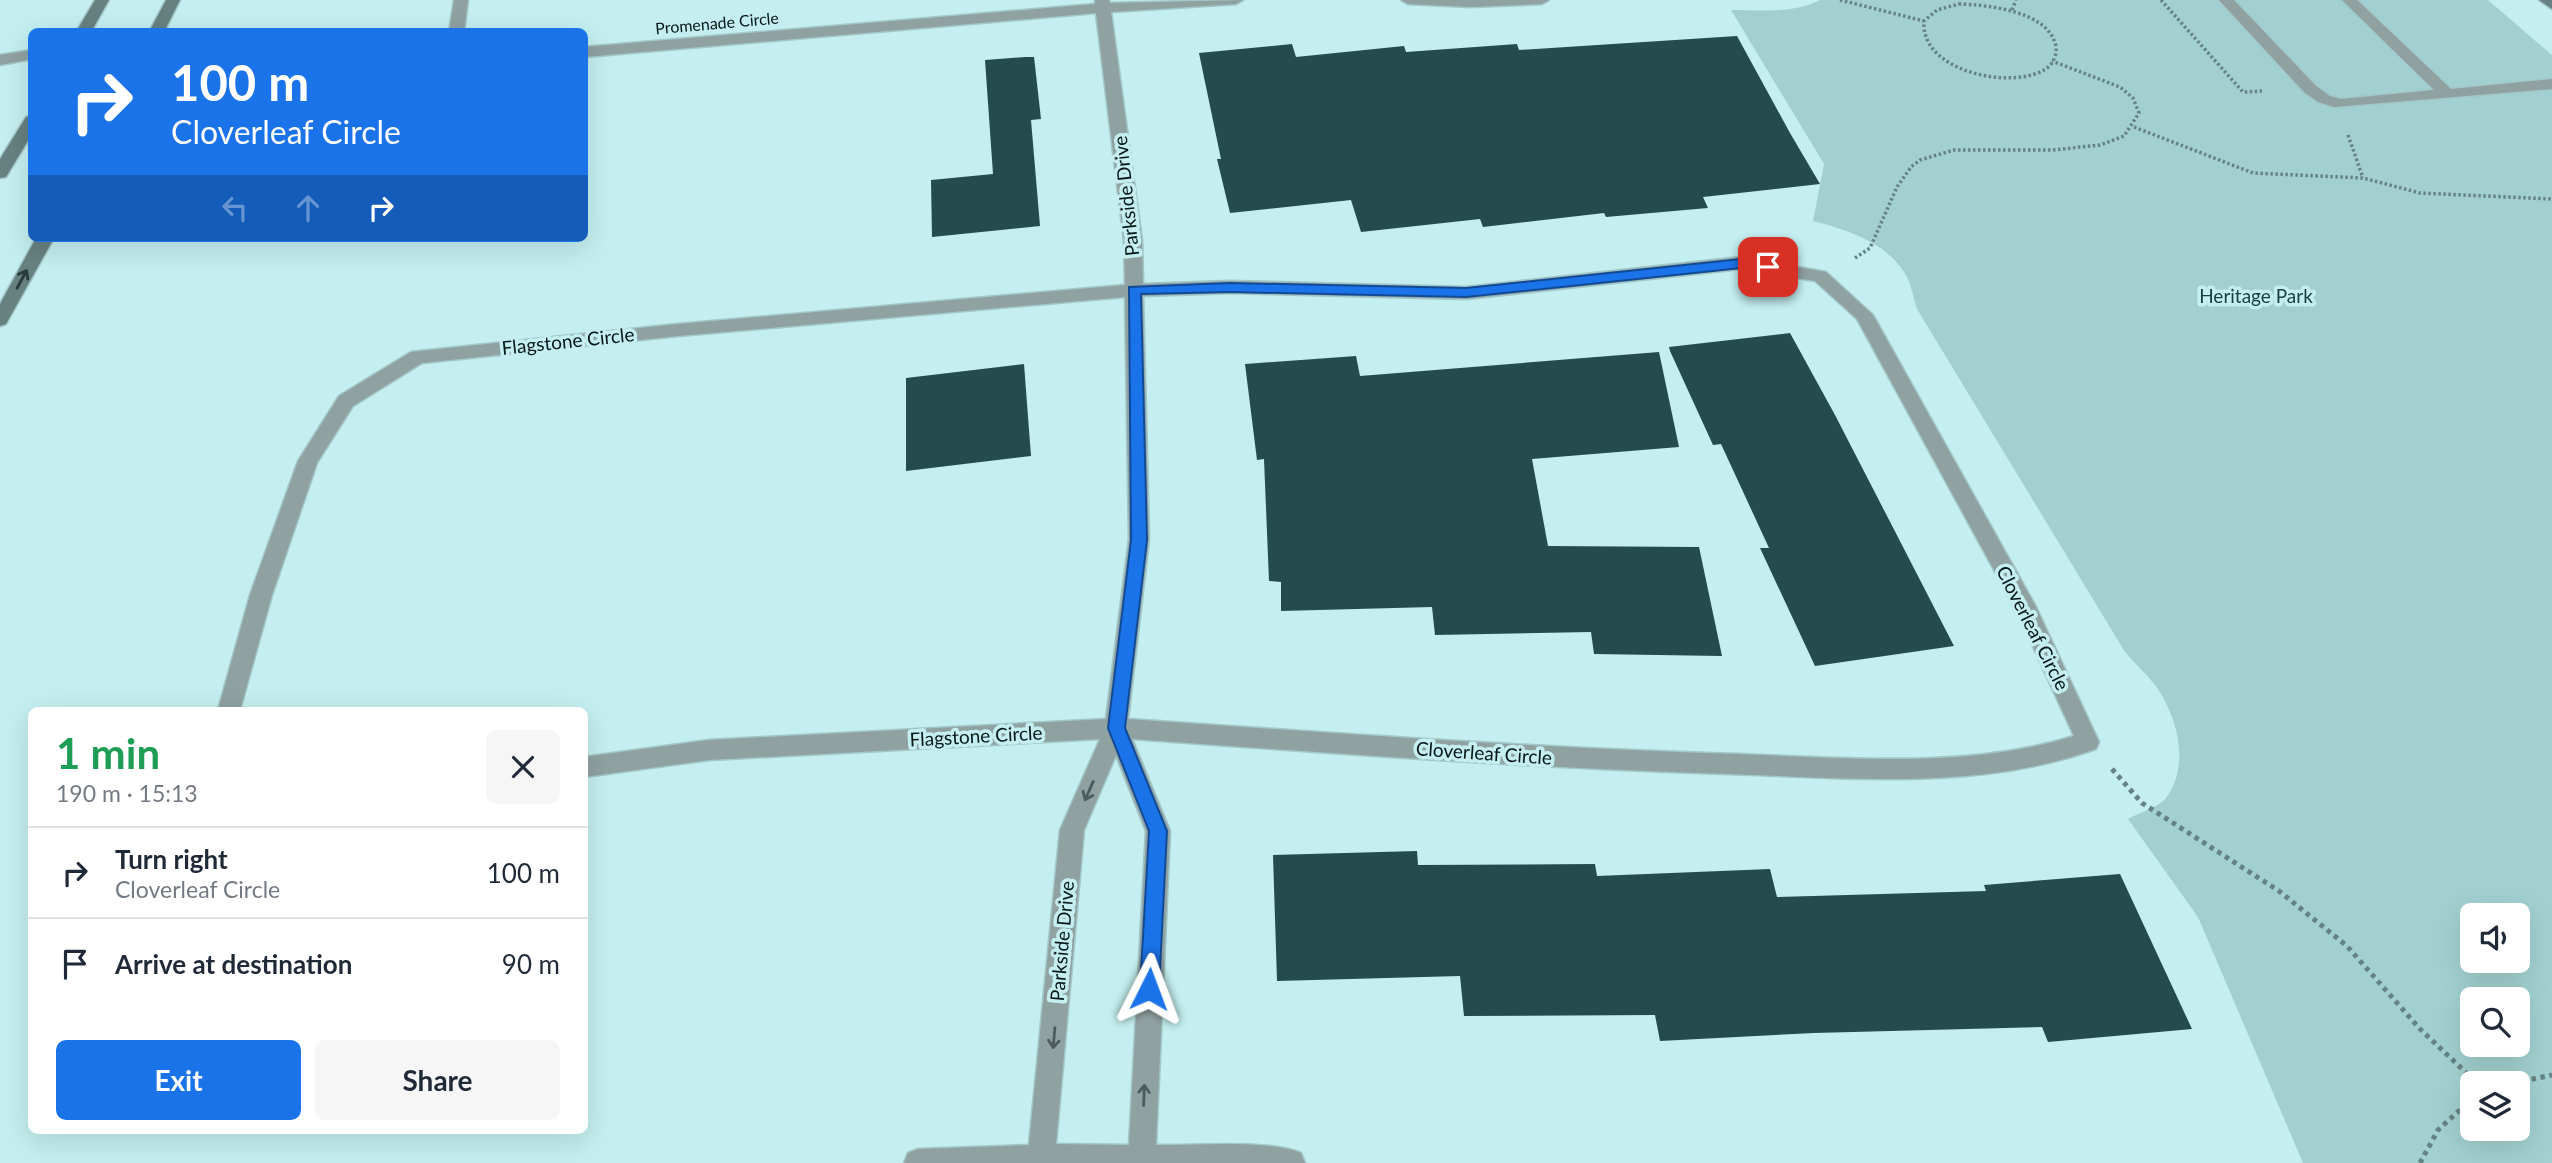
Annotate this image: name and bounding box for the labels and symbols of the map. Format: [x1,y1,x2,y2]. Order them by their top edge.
street label: Promenade Circle [654,8,780,37]
street label: Parkside Drive [1108,135,1143,257]
pin [1738,237,1798,297]
one-way arrow [16,269,29,290]
park label: Heritage Park [2199,284,2313,307]
street label: Flagstone Circle [501,322,635,359]
street label: Cloverleaf Circle [1992,562,2075,694]
street label: Flagstone Circle [909,721,1043,750]
street label: Cloverleaf Circle [1415,736,1553,769]
one-way arrow [1082,779,1095,801]
street label: Parkside Drive [1045,880,1078,1002]
position arrow [1112,952,1186,1026]
one-way arrow [1047,1027,1060,1049]
one-way arrow [1137,1084,1151,1107]

